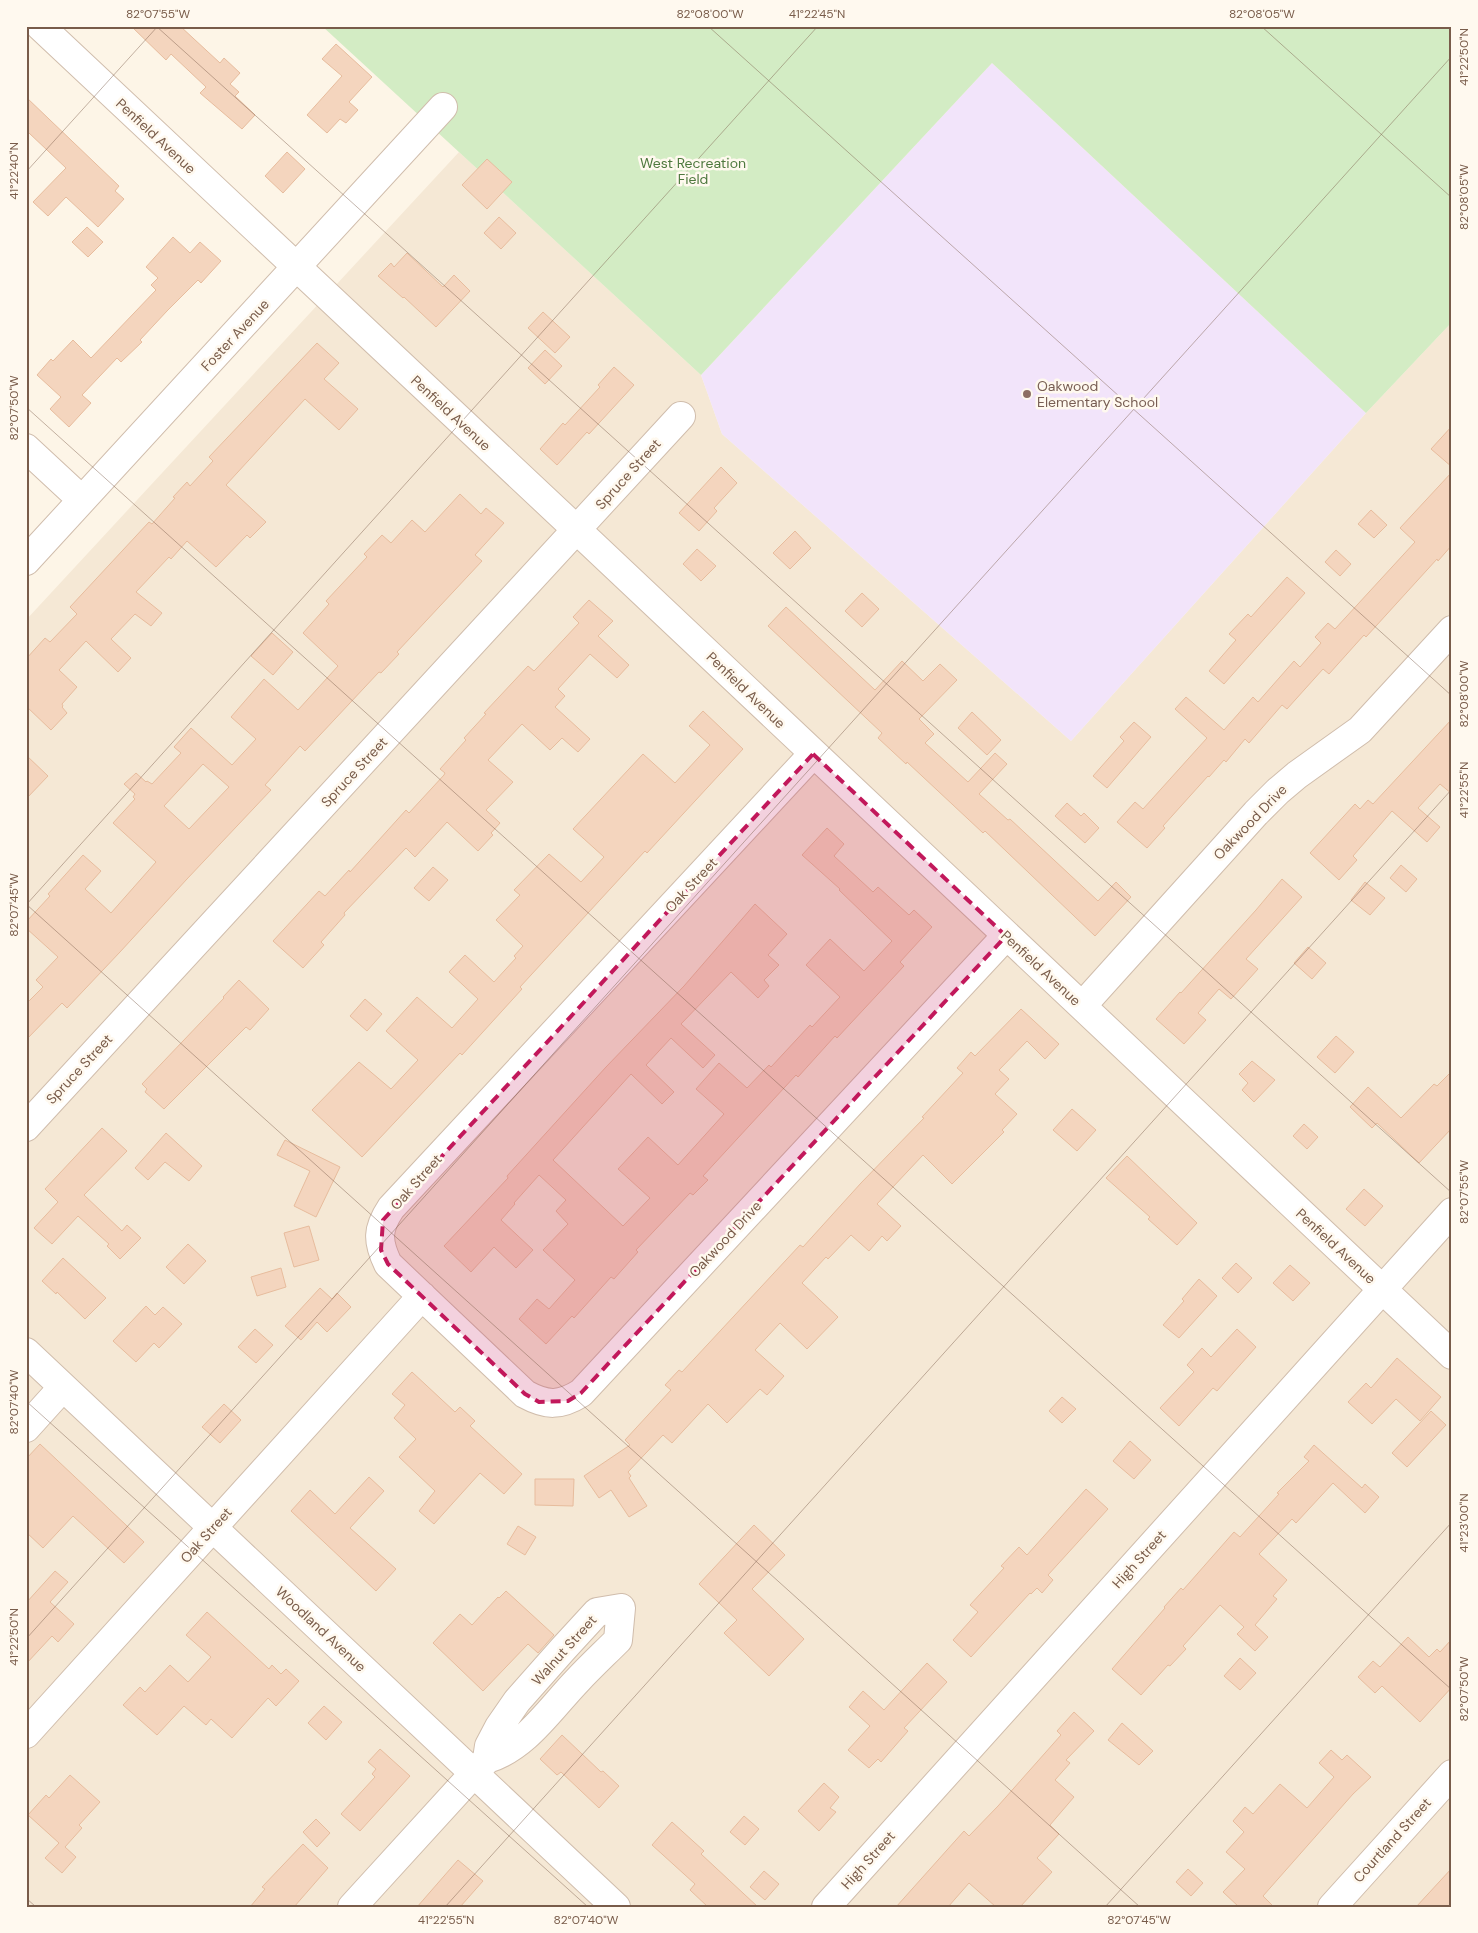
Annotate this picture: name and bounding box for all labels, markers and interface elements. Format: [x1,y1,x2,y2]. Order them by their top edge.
text: 82°07'55"W [126,6,190,22]
text: 82°08'00"W [676,6,744,22]
text: 41°22'45"N [789,6,845,22]
text: 82°08'05"W [1229,6,1295,22]
text: 41°22'50"N [1456,28,1472,86]
street label: Penfield Avenue [112,94,200,178]
text: 41°22'40"N [6,142,22,200]
park label: West Recreation Field [640,154,746,188]
text: 82°08'05"W [1456,164,1472,230]
street label: Foster Avenue [197,295,273,375]
street label: Penfield Avenue [407,371,495,455]
text: 82°07'50"W [6,375,22,441]
place label: Oakwood Elementary School [1037,377,1158,411]
marker: Oakwood Elementary School [1021,388,1033,400]
street label: Spruce Street [591,435,665,513]
street label: Penfield Avenue [703,648,789,732]
text: 82°08'00"W [1456,660,1472,728]
street label: Spruce Street [317,733,391,811]
text: 41°22'55"N [1456,762,1472,818]
street label: Oakwood Drive [1209,780,1291,864]
street label: Oak Street [661,854,721,916]
text: 82°07'45"W [6,873,22,937]
street label: Penfield Avenue [997,926,1085,1010]
street label: Spruce Street [42,1030,116,1108]
street label: Oak Street [386,1150,446,1214]
text: 82°07'55"W [1456,1160,1472,1224]
street label: Oakwood Drive [685,1197,765,1281]
street label: Penfield Avenue [1292,1204,1380,1288]
text: 82°07'40"W [6,1369,22,1434]
text: 41°23'00"N [1456,1493,1472,1553]
street label: Oak Street [176,1503,236,1567]
street label: High Street [1108,1526,1170,1592]
street label: Woodland Avenue [272,1582,370,1676]
text: 41°22'50"N [6,1608,22,1666]
street label: Walnut Street [528,1611,600,1689]
text: 82°07'50"W [1456,1656,1472,1722]
street label: Courtland Street [1349,1794,1435,1886]
street label: High Street [837,1827,899,1893]
text: 41°22'55"N [418,1912,474,1928]
text: 82°07'40"W [554,1912,619,1928]
text: 82°07'45"W [1107,1912,1171,1928]

